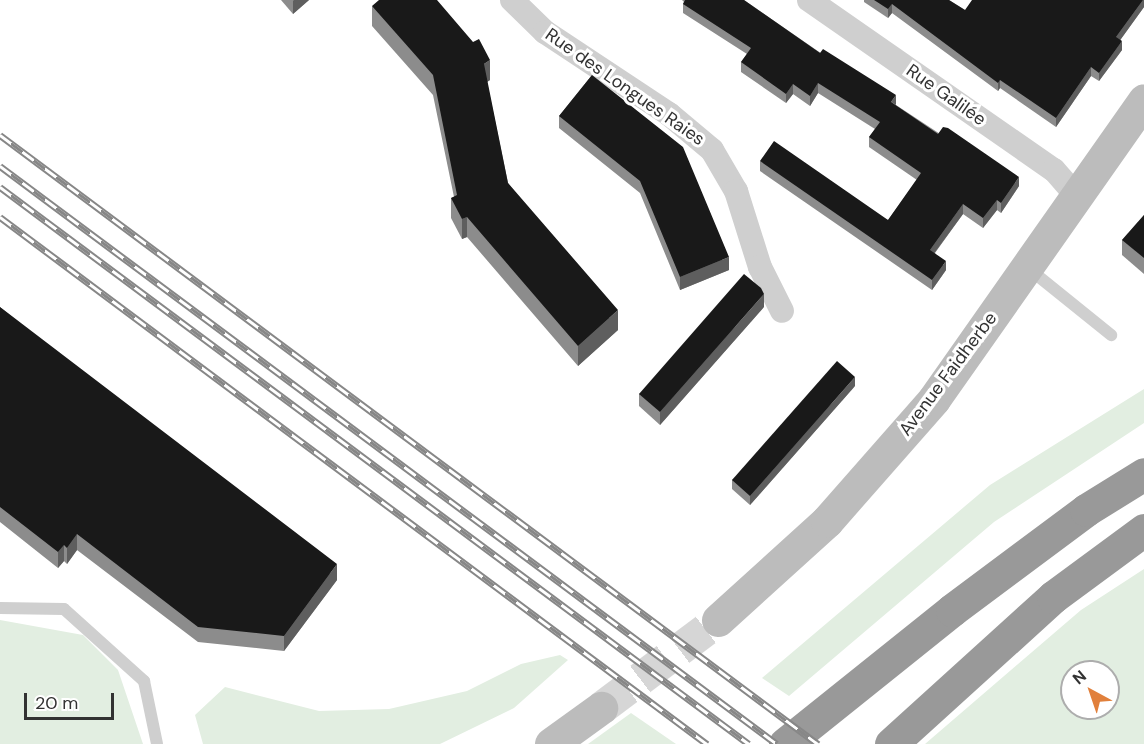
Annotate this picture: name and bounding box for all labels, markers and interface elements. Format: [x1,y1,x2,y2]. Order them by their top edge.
street label: Rue des Longues Raies [541,24,709,150]
street label: Rue Galilée [902,60,990,130]
street label: Avenue Faidherbe [895,308,1001,440]
north arrow [1060,660,1120,720]
text: N [1068,666,1091,689]
scale bar [27,681,117,719]
text: 20 m [35,691,78,715]

